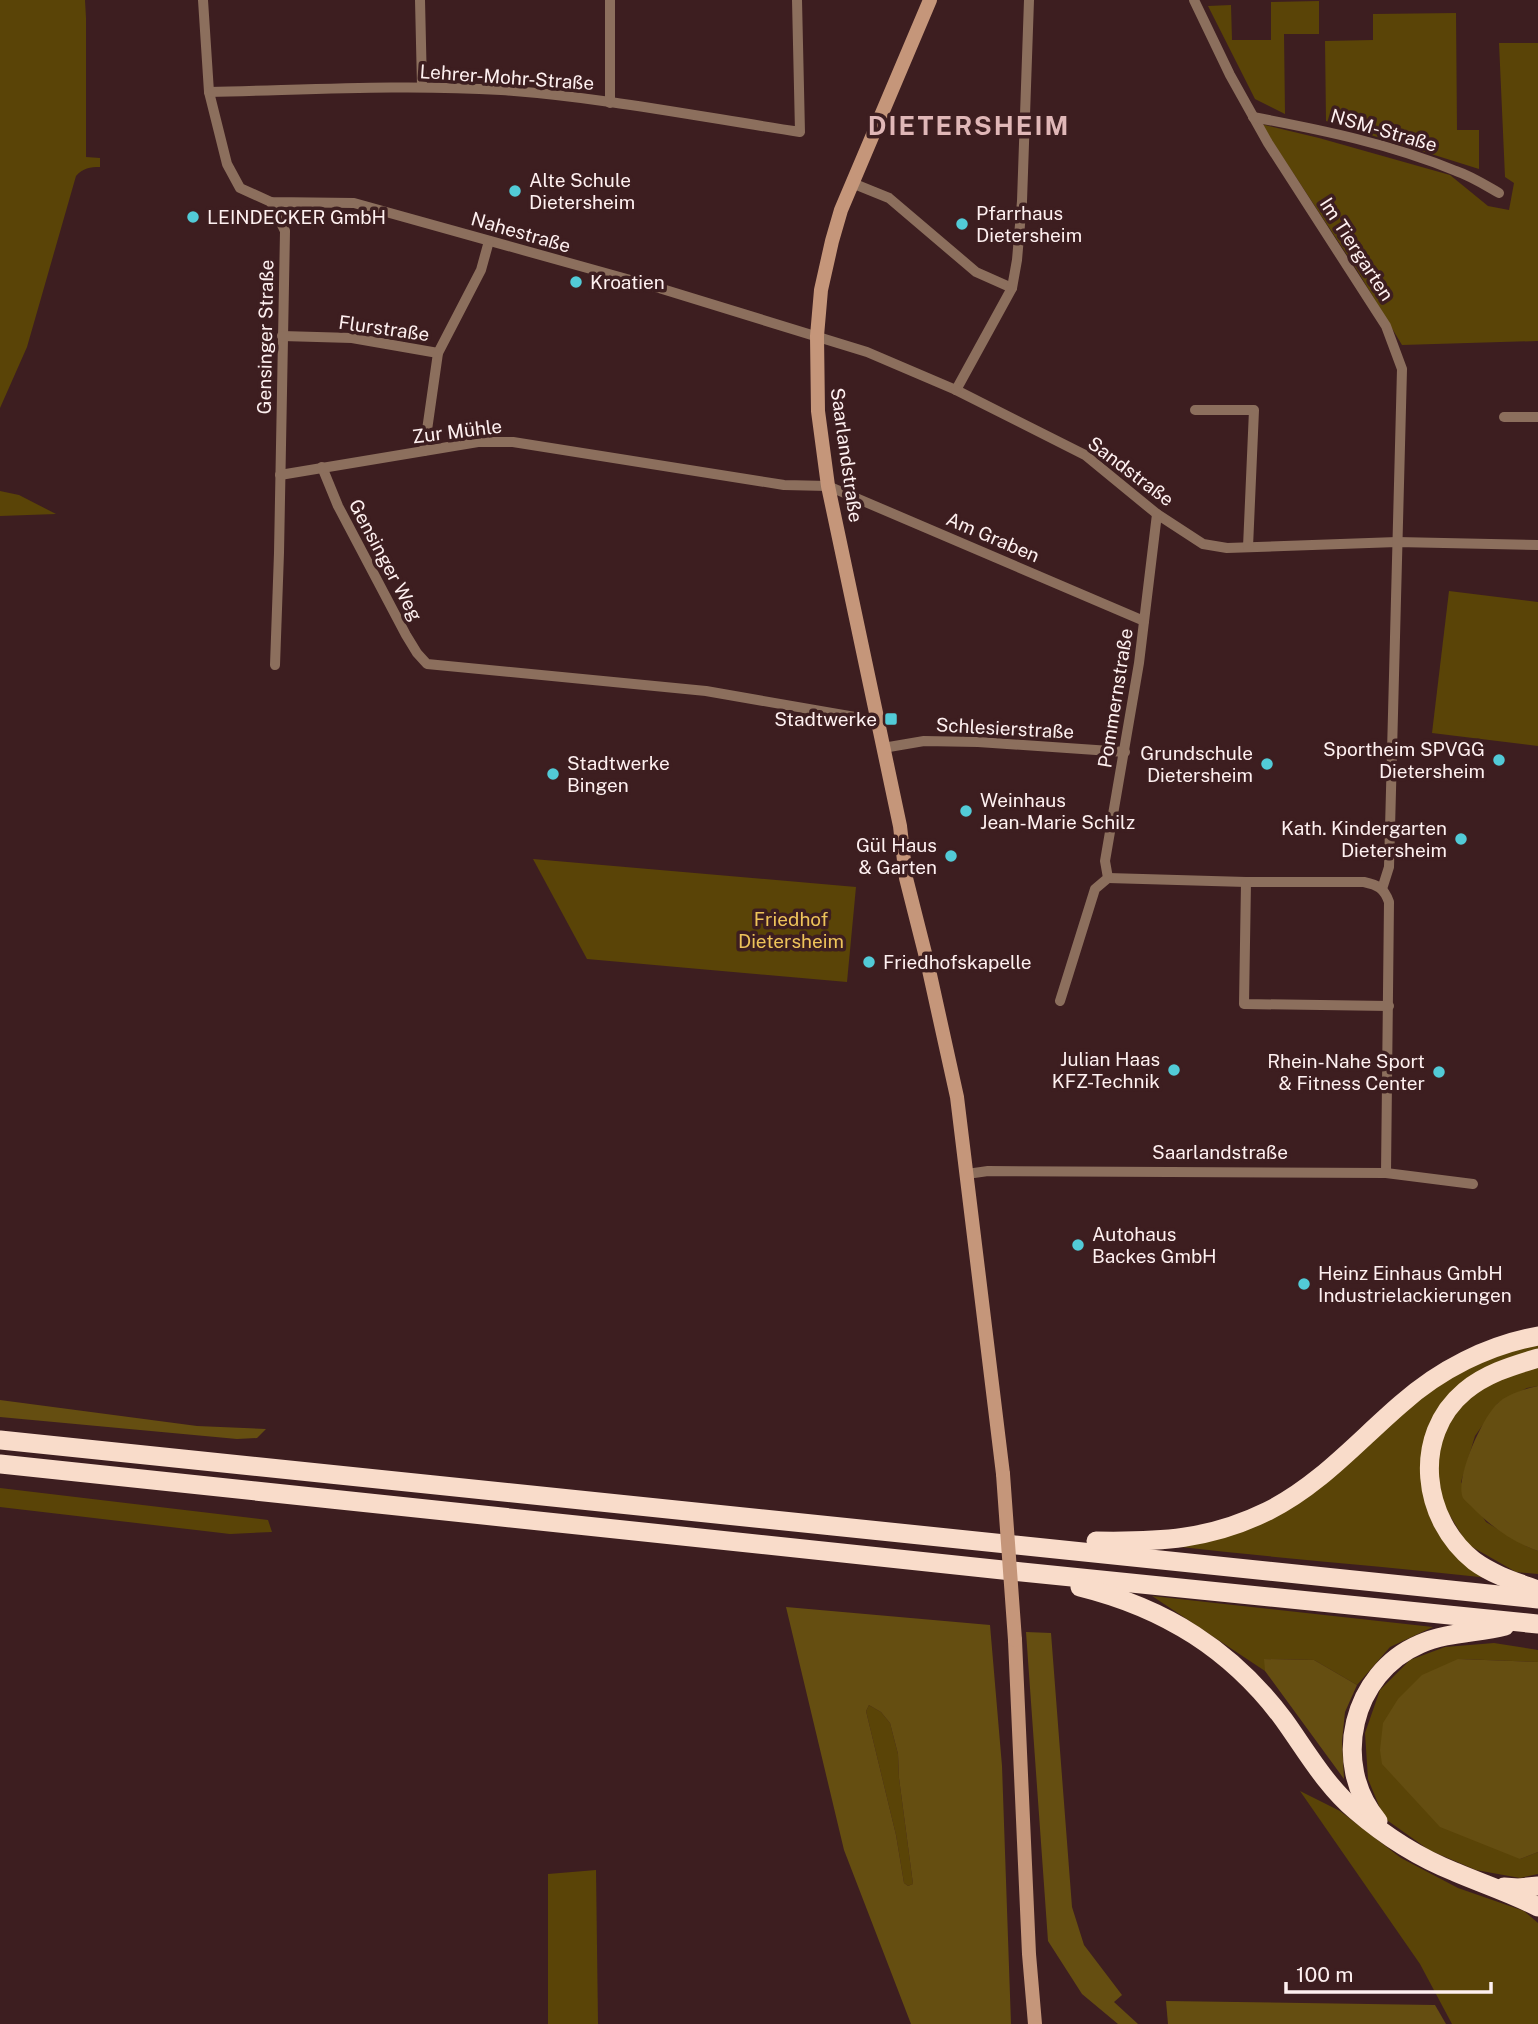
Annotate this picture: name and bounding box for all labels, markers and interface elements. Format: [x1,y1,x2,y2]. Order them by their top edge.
street label: Lehrer-Mohr-Straße [419,60,595,94]
street label: NSM-Straße [1328,104,1440,156]
district label: DIETERSHEIM [868,110,1070,141]
place label: Alte Schule Dietersheim [529,169,635,213]
marker: Alte Schule Dietersheim [507,183,523,199]
street label: Im Tiergarten [1316,193,1398,305]
place label: Pfarrhaus Dietersheim [976,202,1082,246]
place label: LEINDECKER GmbH [207,206,386,228]
street label: Nahestraße [469,207,573,257]
marker: LEINDECKER GmbH [185,209,201,225]
marker: Pfarrhaus Dietersheim [954,216,970,232]
street label: Gensinger Straße [253,260,277,414]
place label: Kroatien [590,271,665,293]
marker: Kroatien [568,274,584,290]
street label: Flurstraße [337,311,431,345]
street label: Saarlandstraße [827,386,867,524]
street label: Zur Mühle [411,415,503,447]
street label: Sandstraße [1084,432,1178,510]
street label: Gensinger Weg [345,495,427,625]
street label: Am Graben [943,508,1043,566]
street label: Pommernstraße [1093,627,1137,769]
place label: Stadtwerke [774,708,877,730]
marker: Stadtwerke [883,711,899,727]
street label: Schlesierstraße [935,713,1075,743]
place label: Sportheim SPVGG Dietersheim [1323,738,1485,782]
place label: Grundschule Dietersheim [1140,742,1253,786]
place label: Stadtwerke Bingen [567,752,670,796]
marker: Sportheim SPVGG Dietersheim [1491,752,1507,768]
marker: Grundschule Dietersheim [1259,756,1275,772]
marker: Stadtwerke Bingen [545,766,561,782]
place label: Weinhaus Jean-Marie Schilz [980,789,1135,833]
marker: Weinhaus Jean-Marie Schilz [958,803,974,819]
place label: Kath. Kindergarten Dietersheim [1281,817,1447,861]
marker: Kath. Kindergarten Dietersheim [1453,831,1469,847]
place label: Gül Haus & Garten [856,834,937,878]
marker: Gül Haus & Garten [943,848,959,864]
park label: Friedhof Dietersheim [738,908,844,952]
place label: Friedhofskapelle [883,951,1032,973]
marker: Friedhofskapelle [861,954,877,970]
place label: Julian Haas KFZ-Technik [1052,1048,1160,1092]
place label: Rhein-Nahe Sport & Fitness Center [1267,1050,1425,1094]
marker: Julian Haas KFZ-Technik [1166,1062,1182,1078]
marker: Rhein-Nahe Sport & Fitness Center [1431,1064,1447,1080]
street label: Saarlandstraße [1152,1141,1288,1163]
place label: Autohaus Backes GmbH [1092,1223,1217,1267]
marker: Autohaus Backes GmbH [1070,1237,1086,1253]
place label: Heinz Einhaus GmbH Industrielackierungen [1318,1262,1512,1306]
marker: Heinz Einhaus GmbH Industrielackierungen [1296,1276,1312,1292]
scale bar [1286,1951,1491,1995]
text: 100 m [1296,1962,1353,1987]

